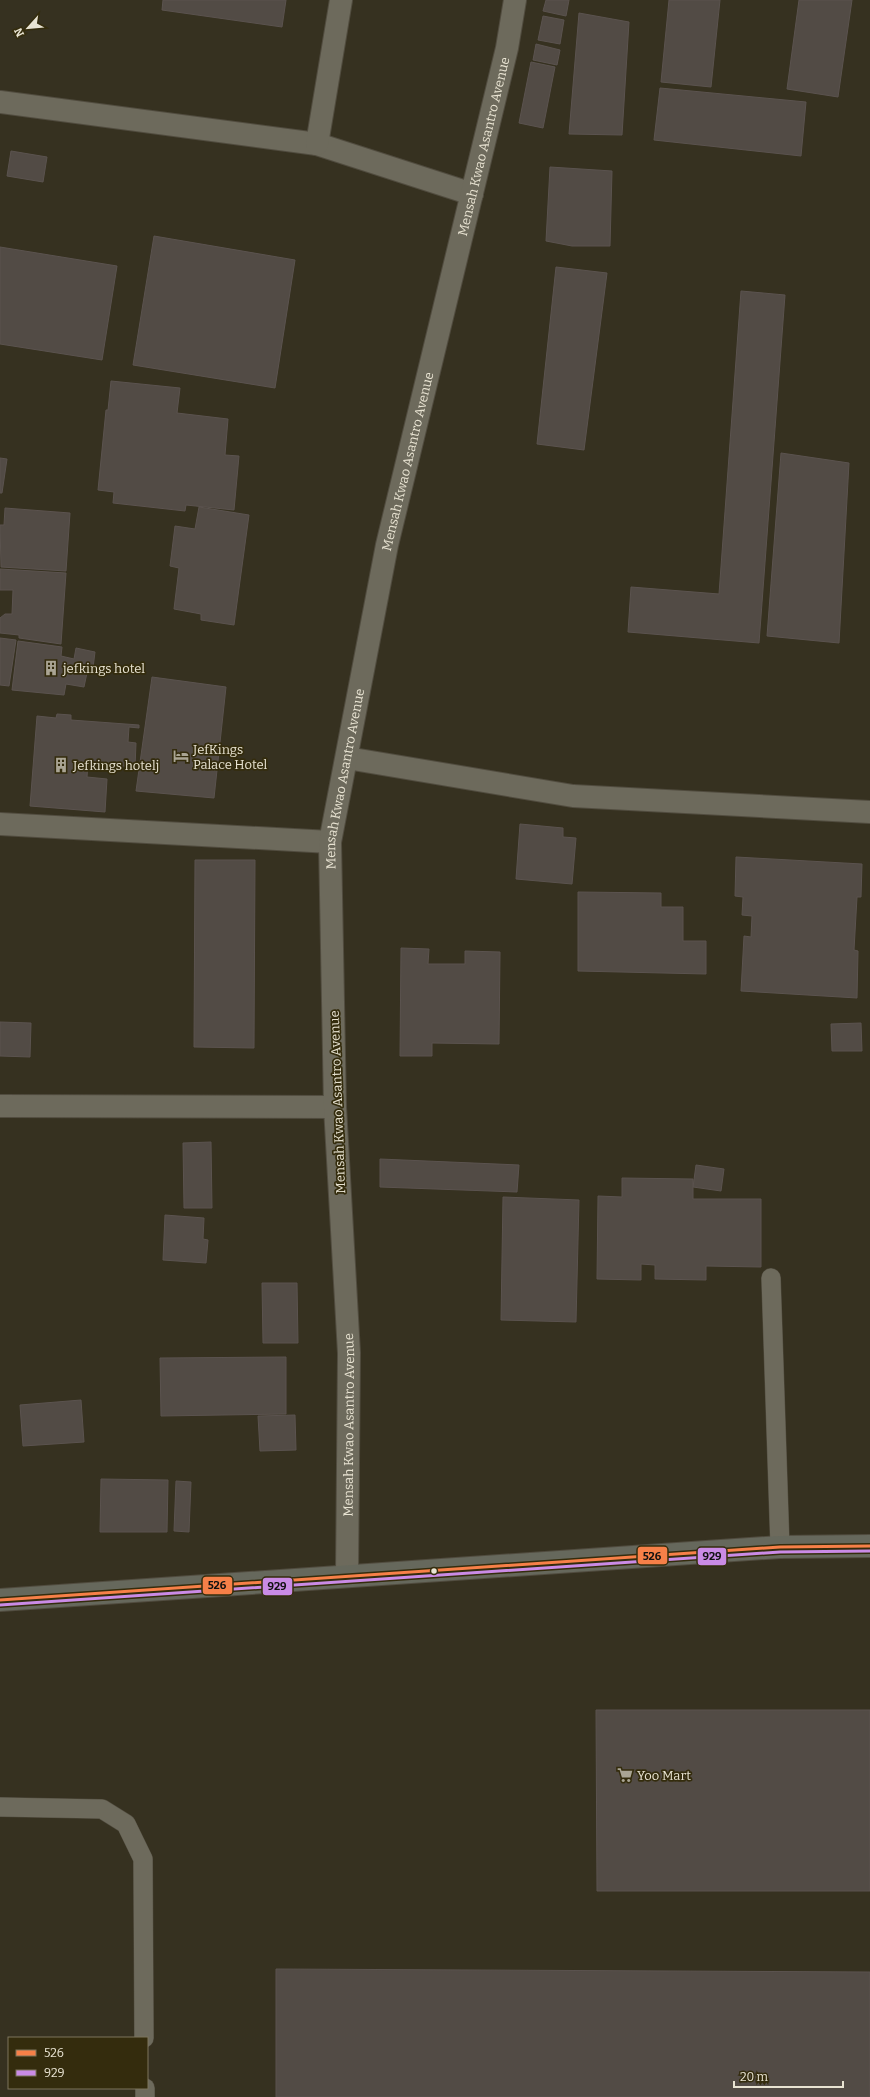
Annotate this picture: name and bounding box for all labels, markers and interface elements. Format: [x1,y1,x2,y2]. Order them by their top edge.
north arrow [8,8,48,48]
text: N [12,25,27,39]
street label: Mensah Kwao Asantro Avenue [455,55,513,237]
street label: Mensah Kwao Asantro Avenue [379,370,437,552]
building icon: jefkings hotel [42,659,60,677]
place label: jefkings hotel [62,661,145,676]
street label: Mensah Kwao Asantro Avenue [323,687,367,869]
place label: JefKings Palace Hotel [192,742,268,772]
hotel icon: JefKings Palace Hotel [172,747,190,765]
building icon: Jefkings hotelj [52,756,70,774]
place label: Jefkings hotelj [72,758,159,773]
street label: Mensah Kwao Asantro Avenue [327,1010,348,1194]
street label: Mensah Kwao Asantro Avenue [341,1333,357,1517]
line badge: 526 [637,1546,668,1565]
line badge: 929 [697,1547,727,1566]
text: 526 [643,1550,662,1563]
text: 929 [702,1550,722,1563]
unlabelled marker [429,1566,439,1576]
line badge: 526 [202,1576,233,1595]
line badge: 929 [262,1577,293,1596]
text: 526 [208,1579,227,1592]
text: 929 [267,1580,287,1593]
supermarket icon: Yoo Mart [616,1766,634,1784]
place label: Yoo Mart [637,1768,691,1783]
legend [8,2037,148,2089]
text: 526 [44,2046,64,2060]
scale bar [734,2063,843,2089]
text: 929 [44,2066,65,2080]
text: 20 m [740,2070,769,2084]

